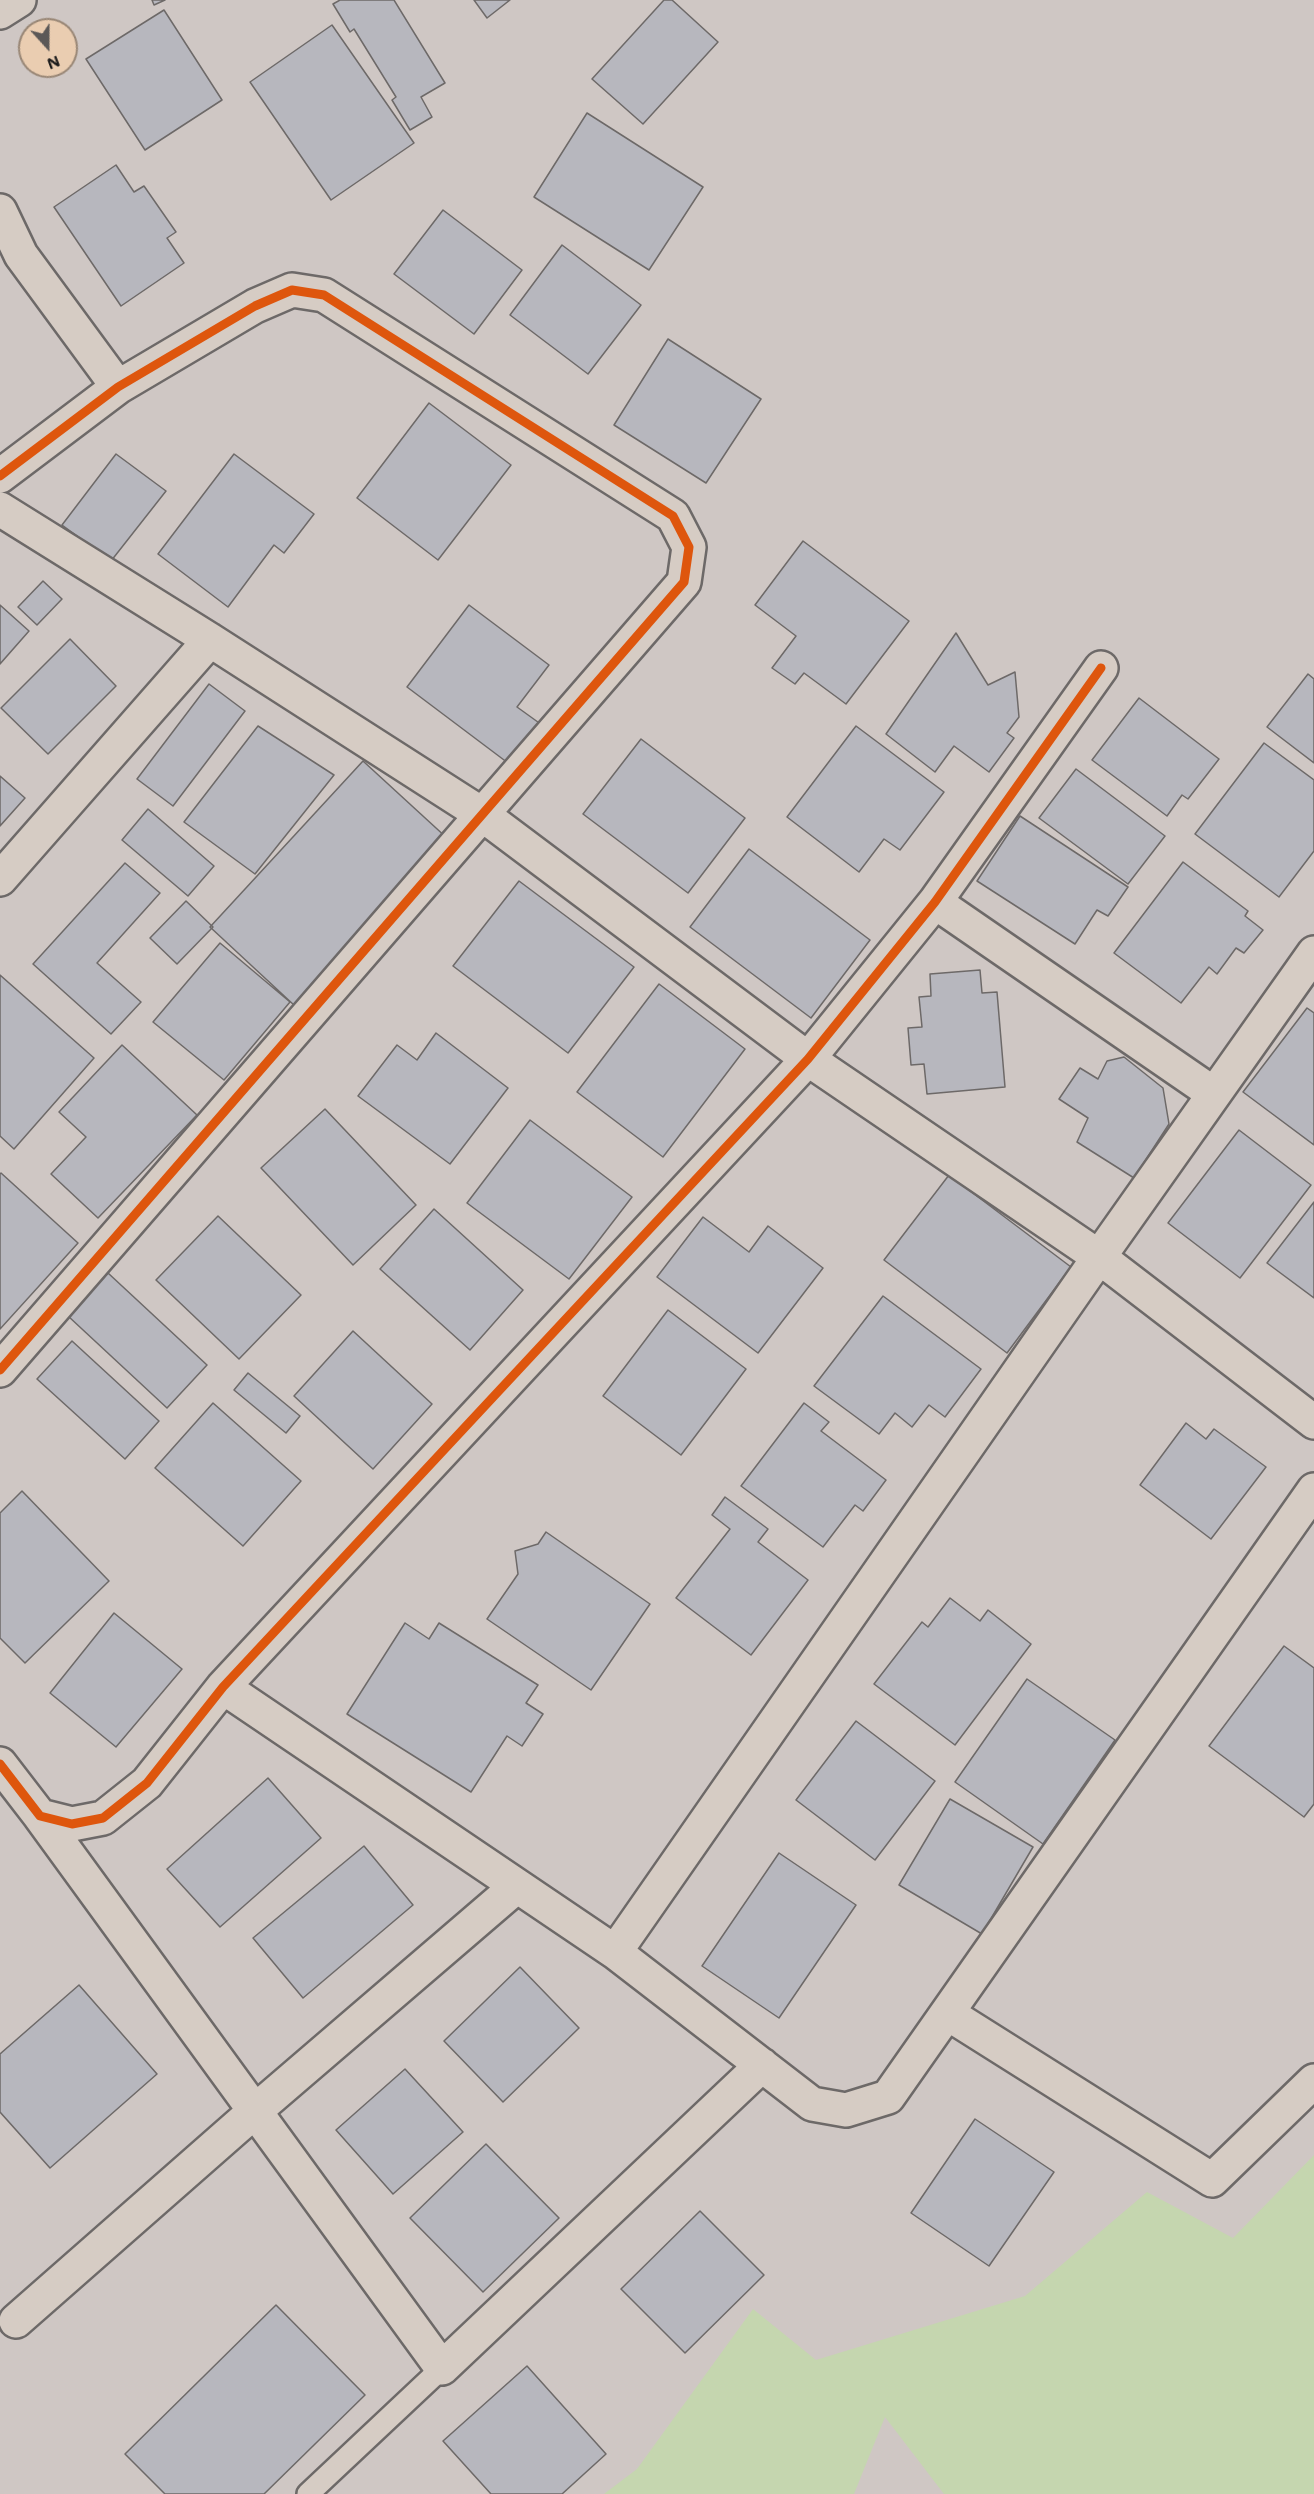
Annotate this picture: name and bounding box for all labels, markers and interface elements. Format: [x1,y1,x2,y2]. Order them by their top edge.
north arrow [18,18,78,78]
text: N [44,51,63,75]

